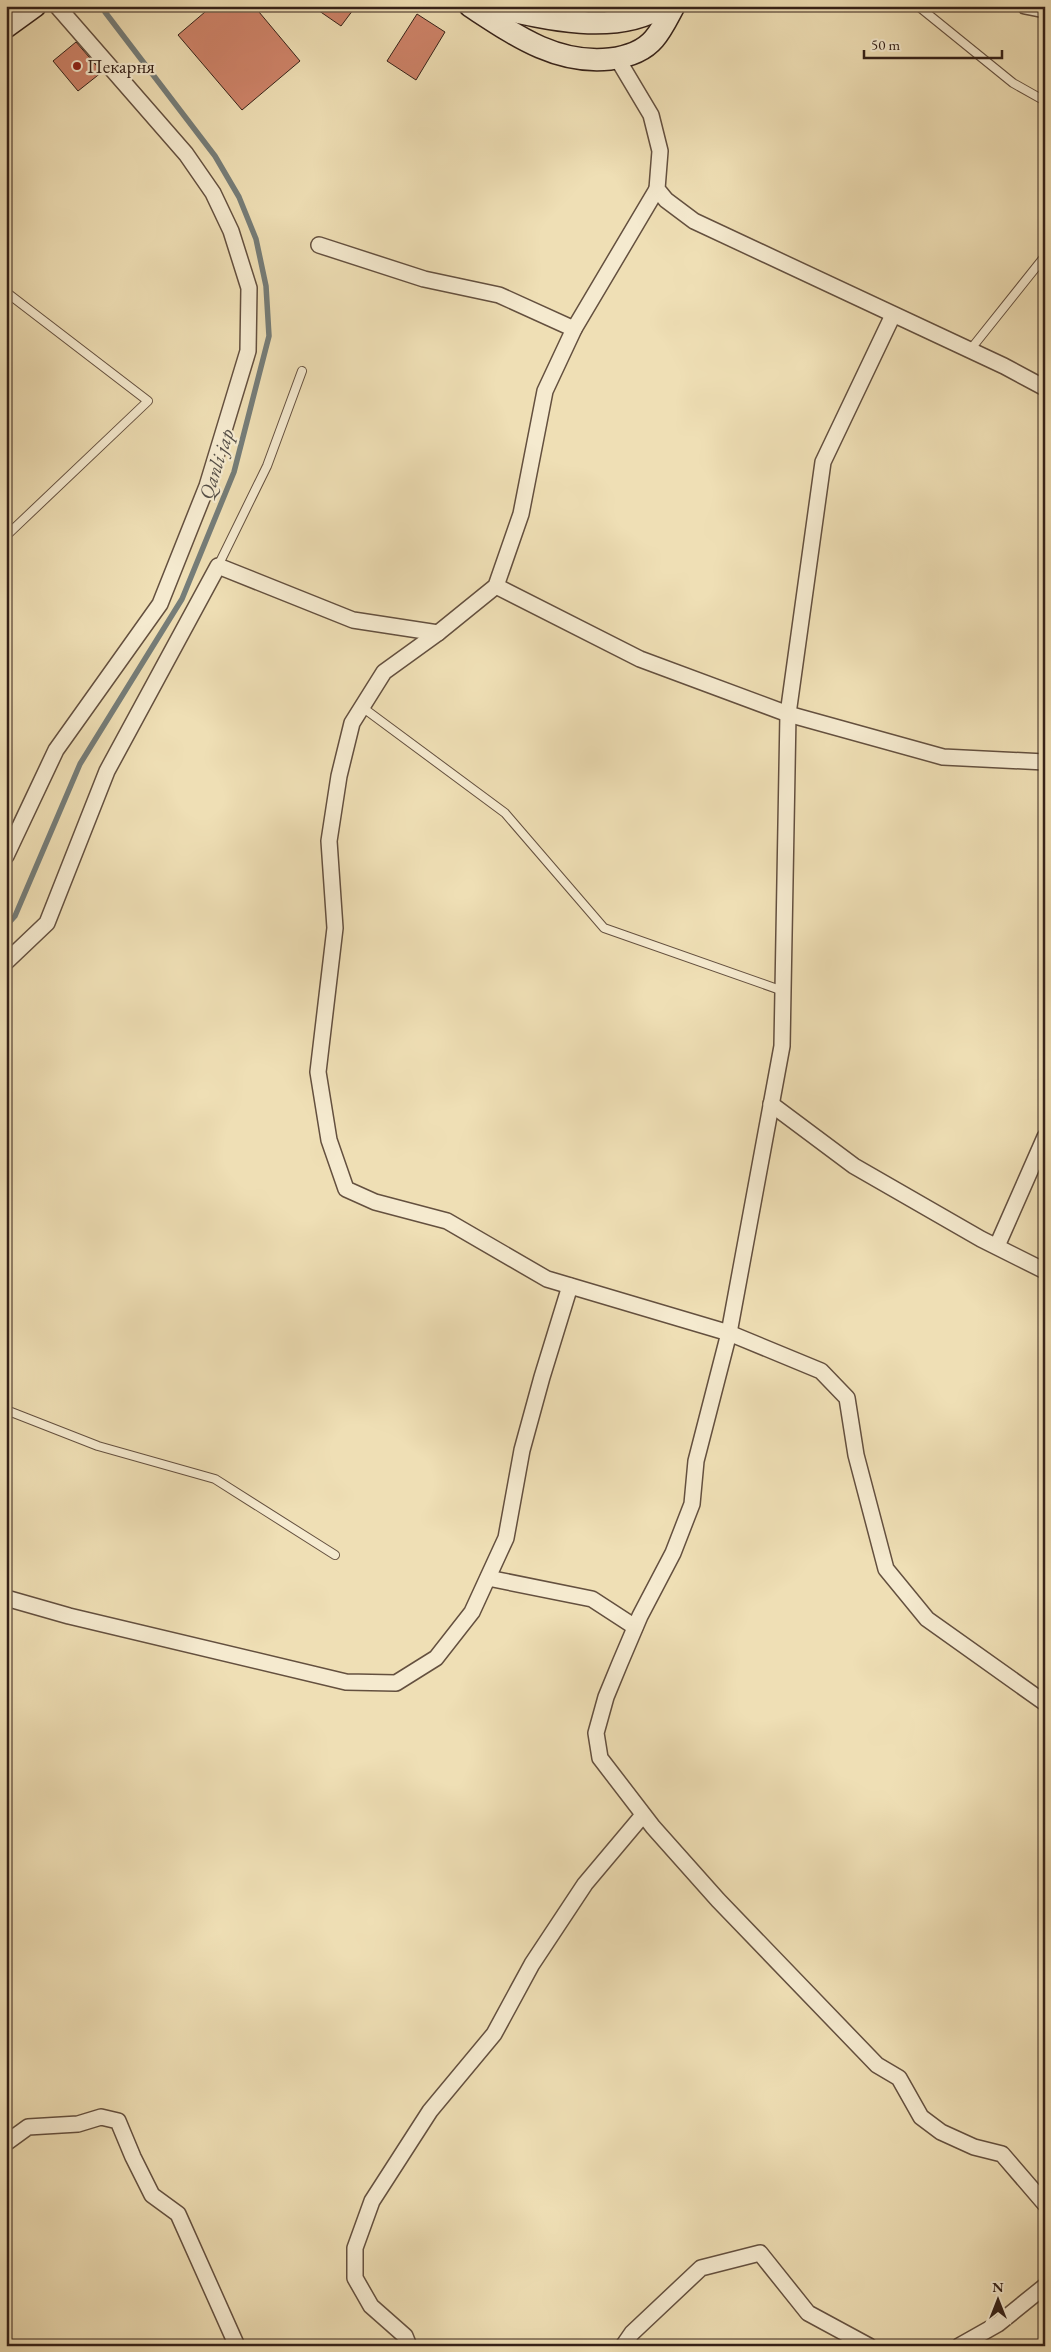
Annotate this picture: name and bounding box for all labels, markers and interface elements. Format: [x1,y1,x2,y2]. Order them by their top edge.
scale bar [864,28,1001,60]
text: 50 m [871,35,900,54]
place label: Пекарня [87,54,155,79]
marker: Пекарня [71,60,83,72]
water label: Qanli jap [192,425,240,503]
north arrow [974,2274,1024,2324]
text: N [992,2278,1004,2296]

